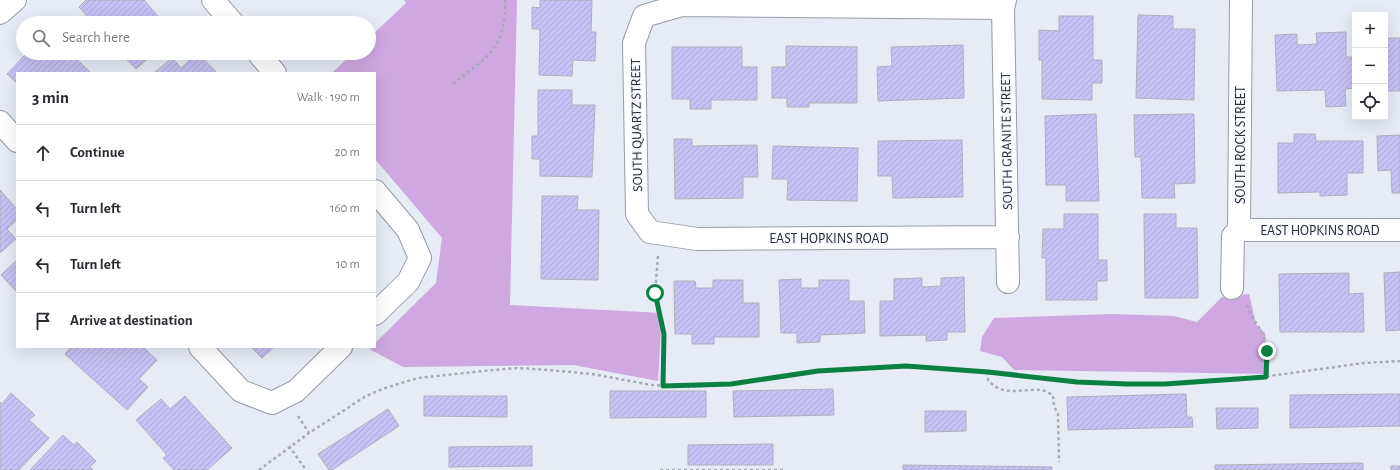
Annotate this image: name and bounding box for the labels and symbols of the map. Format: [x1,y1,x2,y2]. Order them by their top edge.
street label: SOUTH QUARTZ STREET [629,58,645,192]
street label: SOUTH GRANITE STREET [999,72,1015,210]
street label: SOUTH ROCK STREET [1234,86,1248,204]
street label: EAST HOPKINS ROAD [1260,224,1380,238]
street label: EAST HOPKINS ROAD [769,232,889,246]
route start [646,284,664,302]
route end [1258,342,1276,360]

